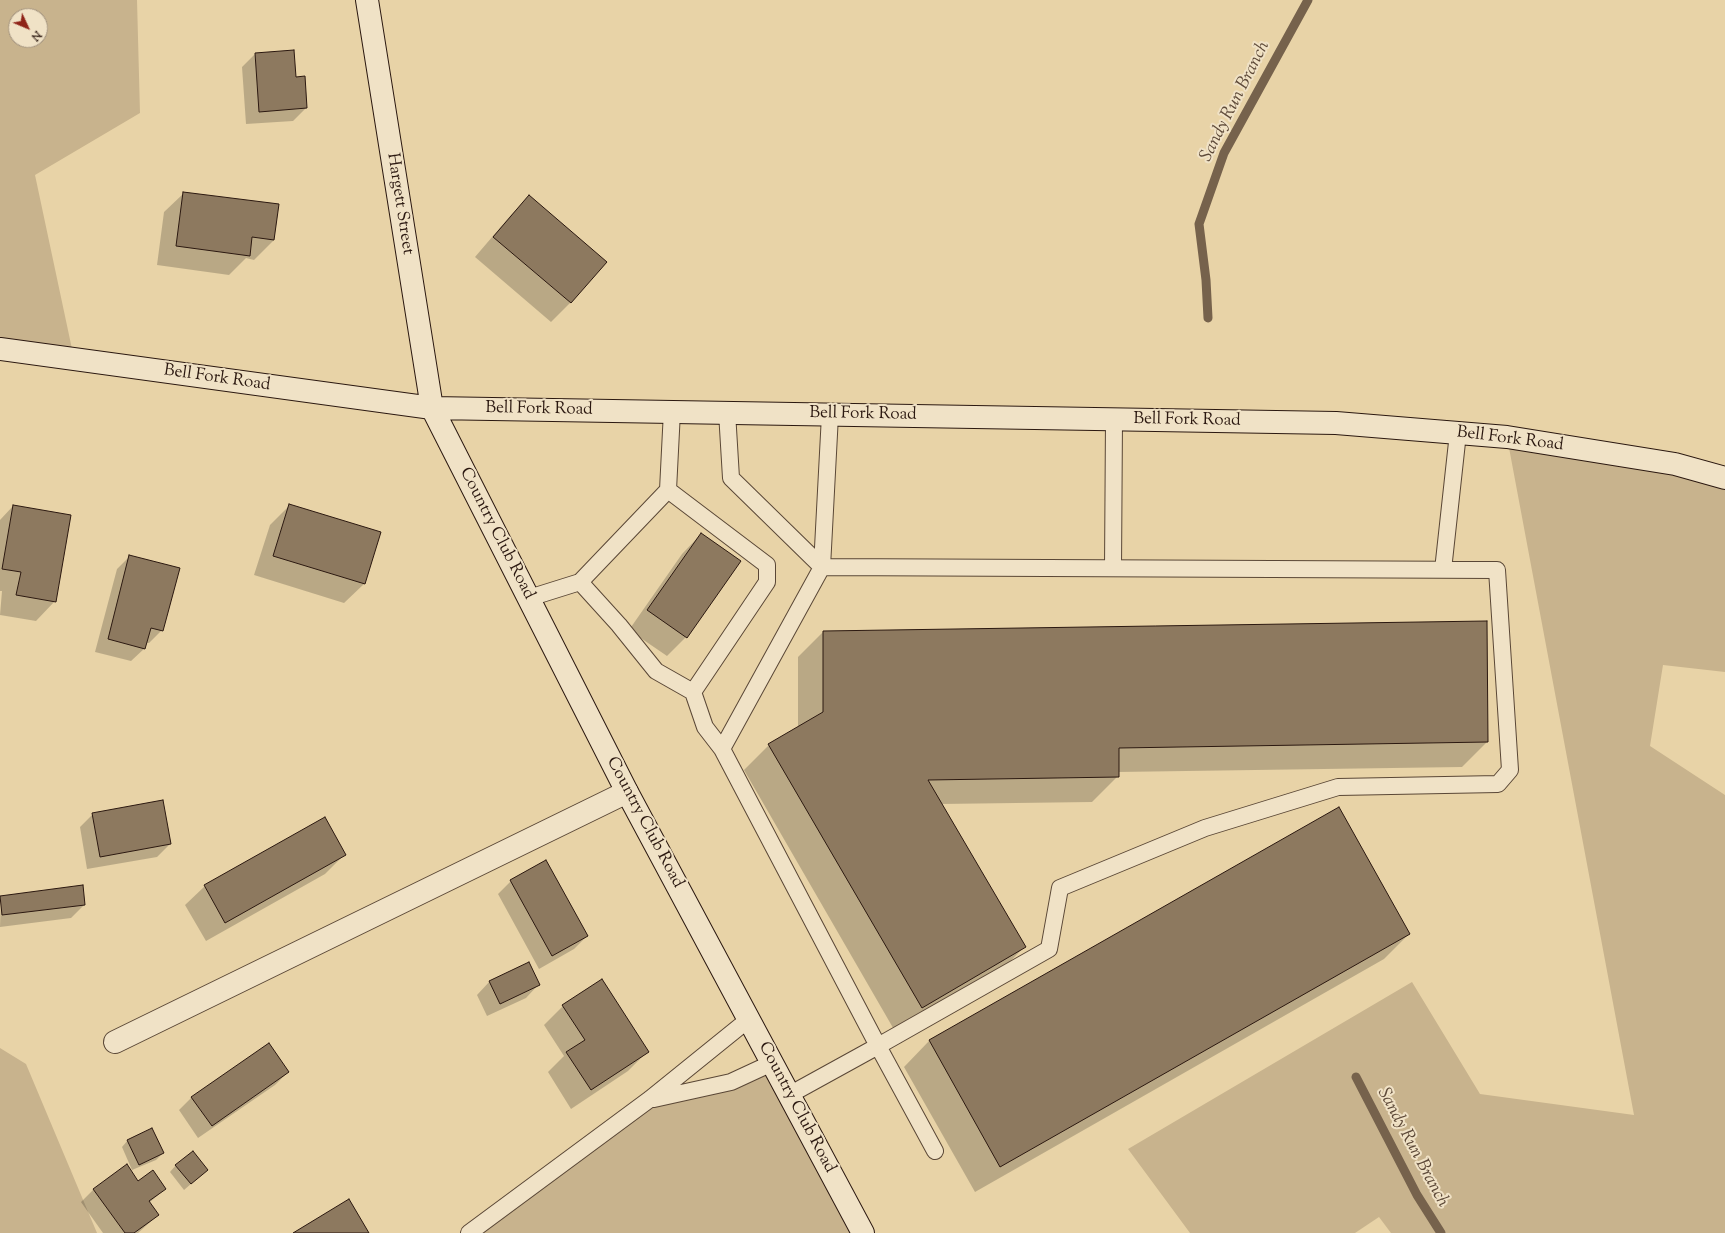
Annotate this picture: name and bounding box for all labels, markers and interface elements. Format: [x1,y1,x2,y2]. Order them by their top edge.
north arrow [8,8,48,48]
text: N [27,27,45,44]
water label: Sandy Run Branch [1196,38,1276,166]
street label: Hargett Street [381,152,417,256]
street label: Bell Fork Road [162,361,272,397]
street label: Bell Fork Road [485,399,593,421]
street label: Bell Fork Road [809,404,917,426]
street label: Bell Fork Road [1133,410,1241,432]
street label: Bell Fork Road [1455,423,1565,457]
street label: Country Club Road [454,465,538,603]
street label: Country Club Road [601,754,687,892]
street label: Country Club Road [753,1039,839,1177]
water label: Sandy Run Branch [1371,1085,1453,1211]

